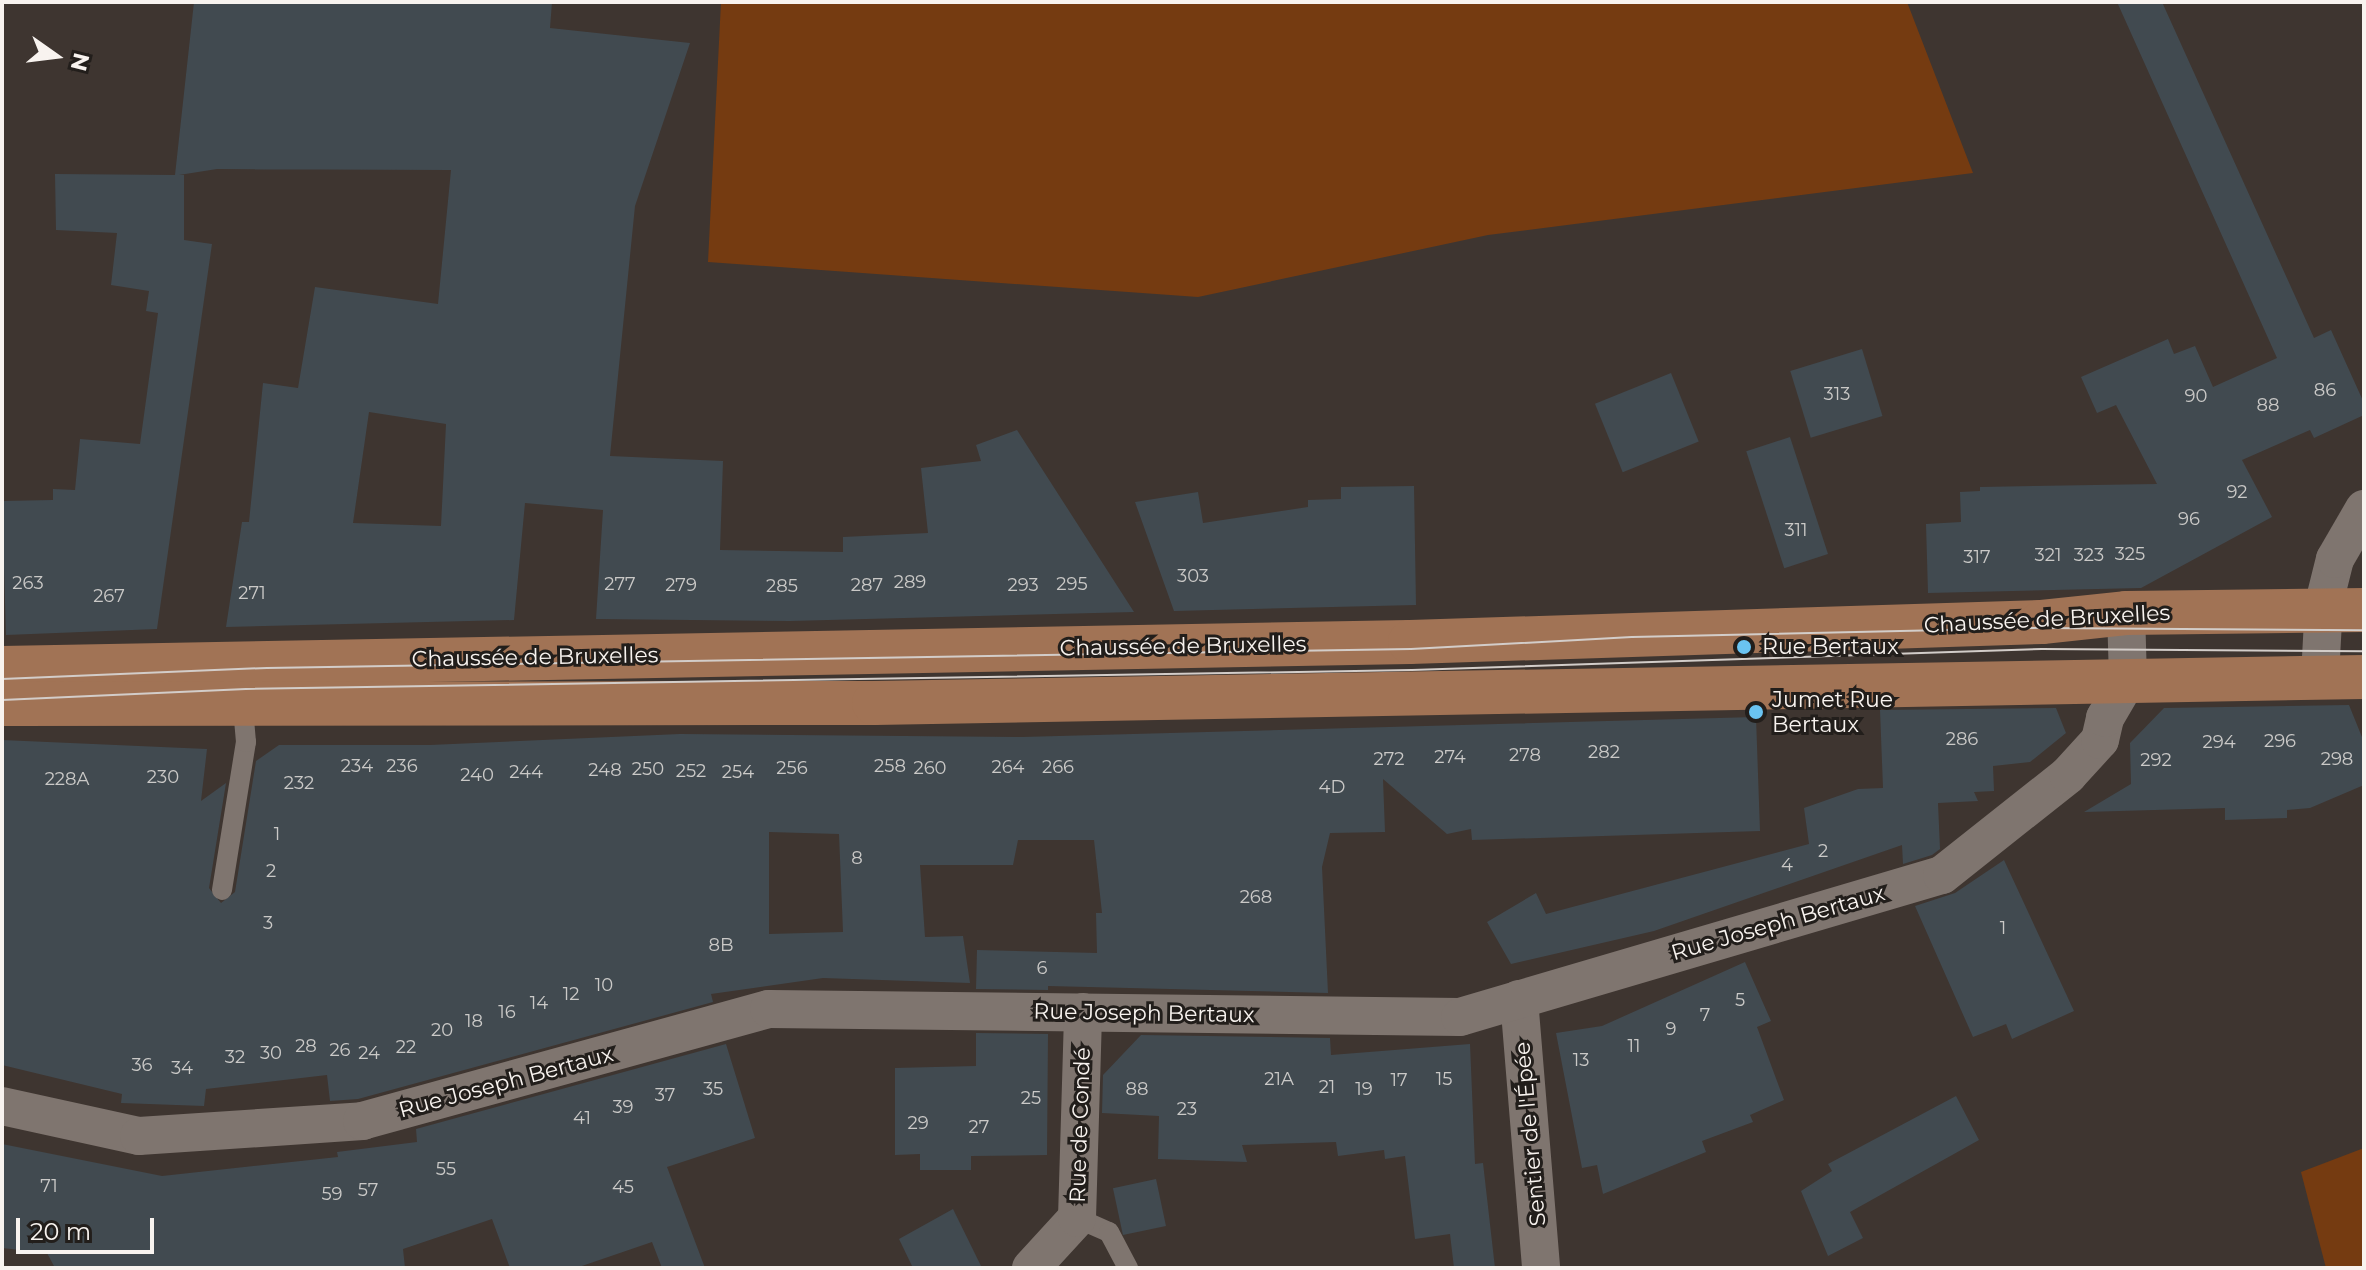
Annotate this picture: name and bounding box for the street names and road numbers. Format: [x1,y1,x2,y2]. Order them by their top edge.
street label: Chaussée de Bruxelles [1923,599,2171,639]
street label: Chaussée de Bruxelles [1059,631,1307,661]
street label: Chaussée de Bruxelles [411,642,659,672]
street label: Rue Joseph Bertaux [1668,880,1888,966]
street label: Rue Joseph Bertaux [1033,998,1255,1028]
street label: Rue Joseph Bertaux [396,1041,616,1123]
street label: Sentier de l'Épée [1509,1041,1551,1227]
street label: Rue de Condé [1064,1047,1096,1203]

